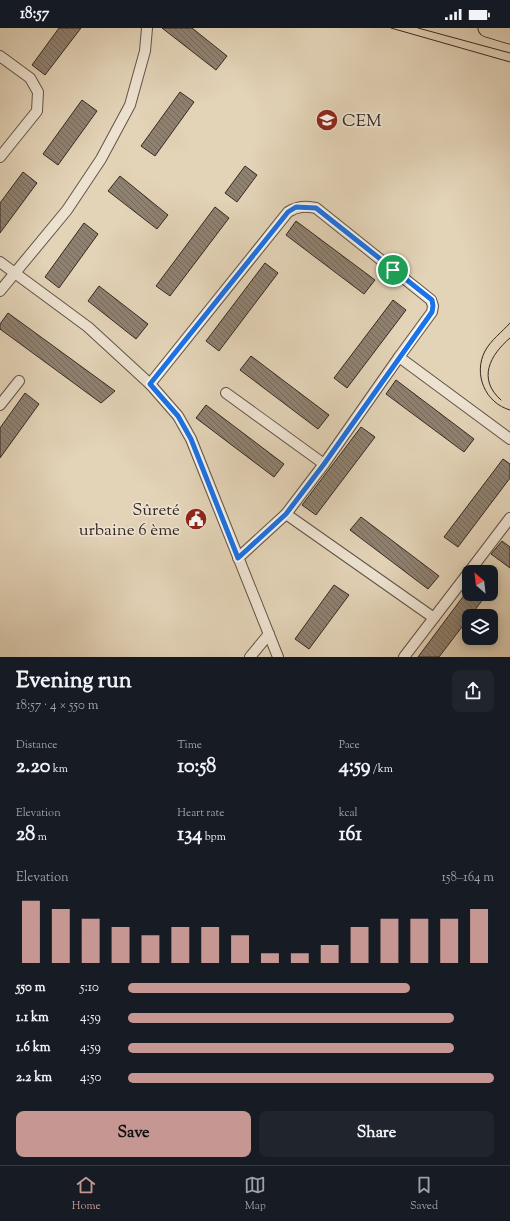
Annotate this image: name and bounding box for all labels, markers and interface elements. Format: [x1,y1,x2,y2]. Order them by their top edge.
text: 18:57 [20,4,49,25]
school or university icon: CEM [314,107,340,133]
place label: CEM [342,110,382,134]
pin [376,253,410,287]
icon: arrive [382,259,404,281]
place label: Sûreté urbaine 6 ème [79,499,180,543]
public building icon: Sûreté urbaine 6 ème [183,506,209,532]
north arrow [462,565,498,601]
map controls [462,565,498,645]
button: layers [462,609,498,645]
text: Evening run [16,666,132,698]
button: share [452,670,494,712]
text: 18:57 · 4 × 550 m [16,697,98,715]
text: Distance [16,737,57,753]
text: Time [177,737,202,753]
text: Pace [339,737,360,753]
text: 2.20 [16,753,50,782]
text: 10:58 [177,753,216,782]
text: 4:59 [339,753,371,782]
text: km [50,761,68,777]
text: /km [371,761,393,777]
text: Elevation [16,805,61,821]
text: Heart rate [177,805,224,821]
text: kcal [339,805,358,821]
text: 28 [16,821,35,850]
text: 134 [177,821,202,850]
text: 161 [339,821,362,850]
text: m [35,829,47,845]
text: bpm [202,829,226,845]
text: Elevation [16,869,69,887]
text: 158–164 m [442,869,494,887]
text: 550 m [16,979,45,997]
text: 5:10 [80,979,99,997]
text: 1.1 km [16,1009,49,1027]
text: 4:59 [80,1009,101,1027]
text: 1.6 km [16,1039,51,1057]
text: 4:59 [80,1039,101,1057]
text: 2.2 km [16,1069,52,1087]
text: 4:50 [80,1069,101,1087]
button: Save [16,1111,251,1157]
button: Share [259,1111,494,1157]
tab: Home [72,1174,101,1214]
tab: Map [244,1174,266,1214]
tab: Saved [410,1174,438,1214]

